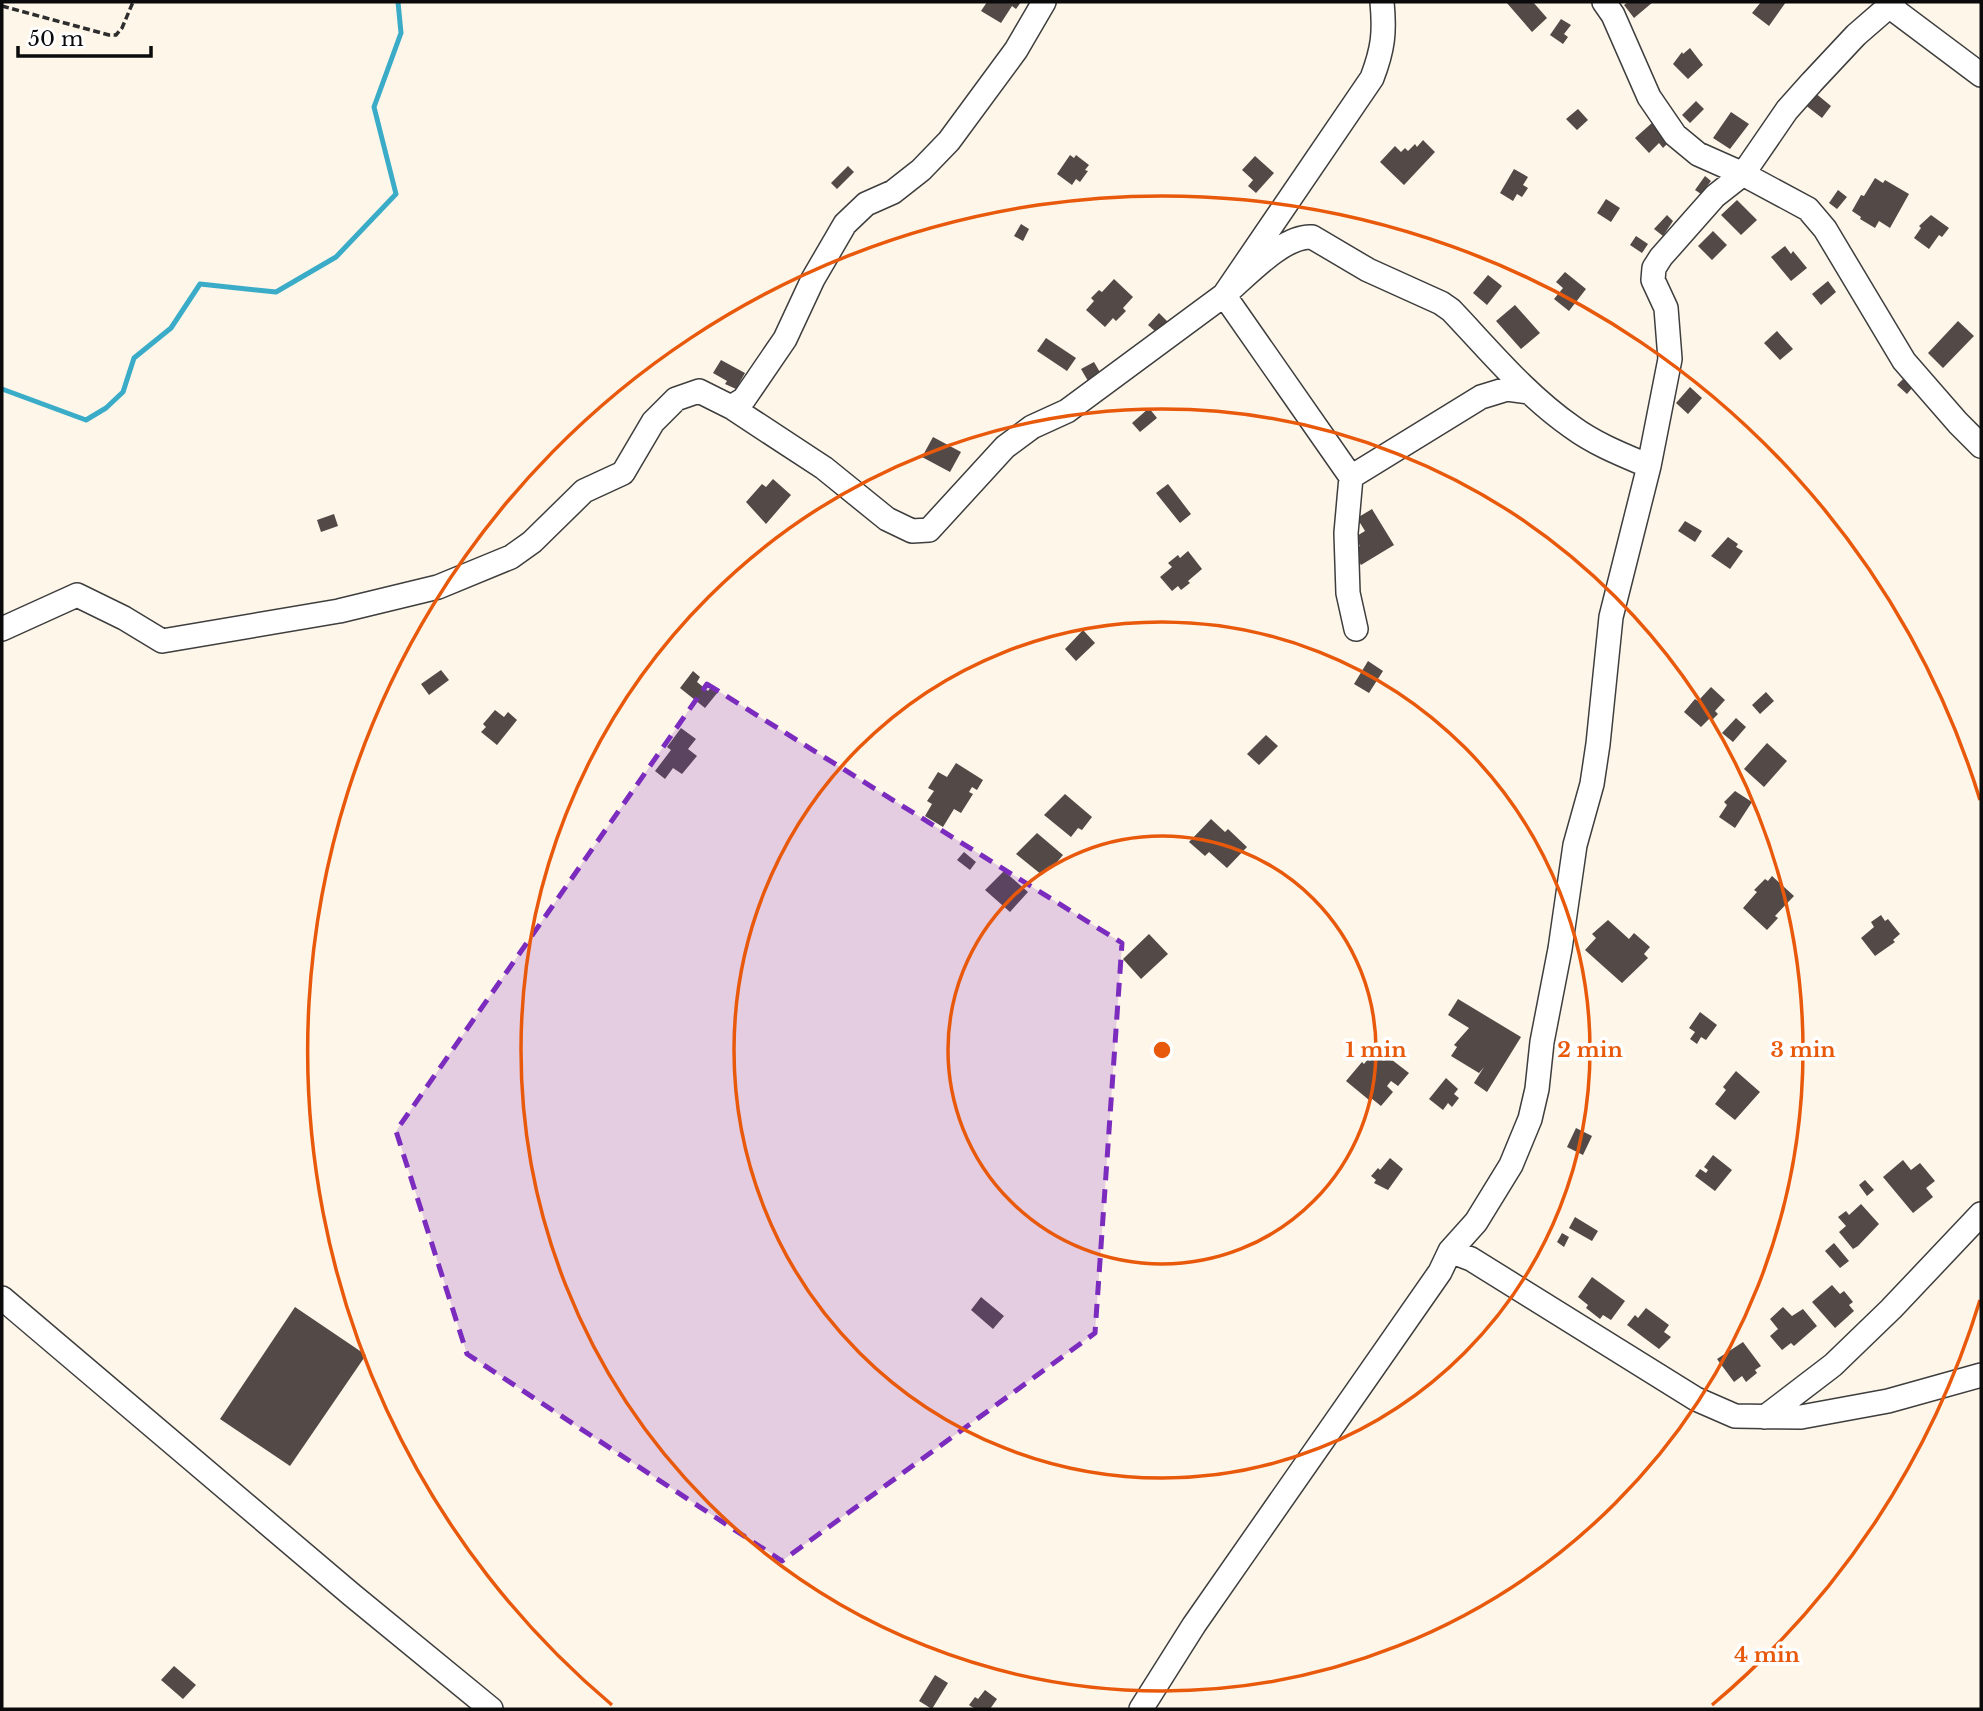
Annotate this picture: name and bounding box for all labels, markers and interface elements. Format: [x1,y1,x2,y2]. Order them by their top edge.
scale bar [18,14,150,58]
text: 50 m [28,26,84,52]
text: 1 min [1346,1037,1406,1063]
text: 2 min [1557,1037,1623,1063]
text: 3 min [1770,1037,1836,1063]
centre of rings [1150,1038,1174,1062]
text: 4 min [1734,1642,1800,1668]

